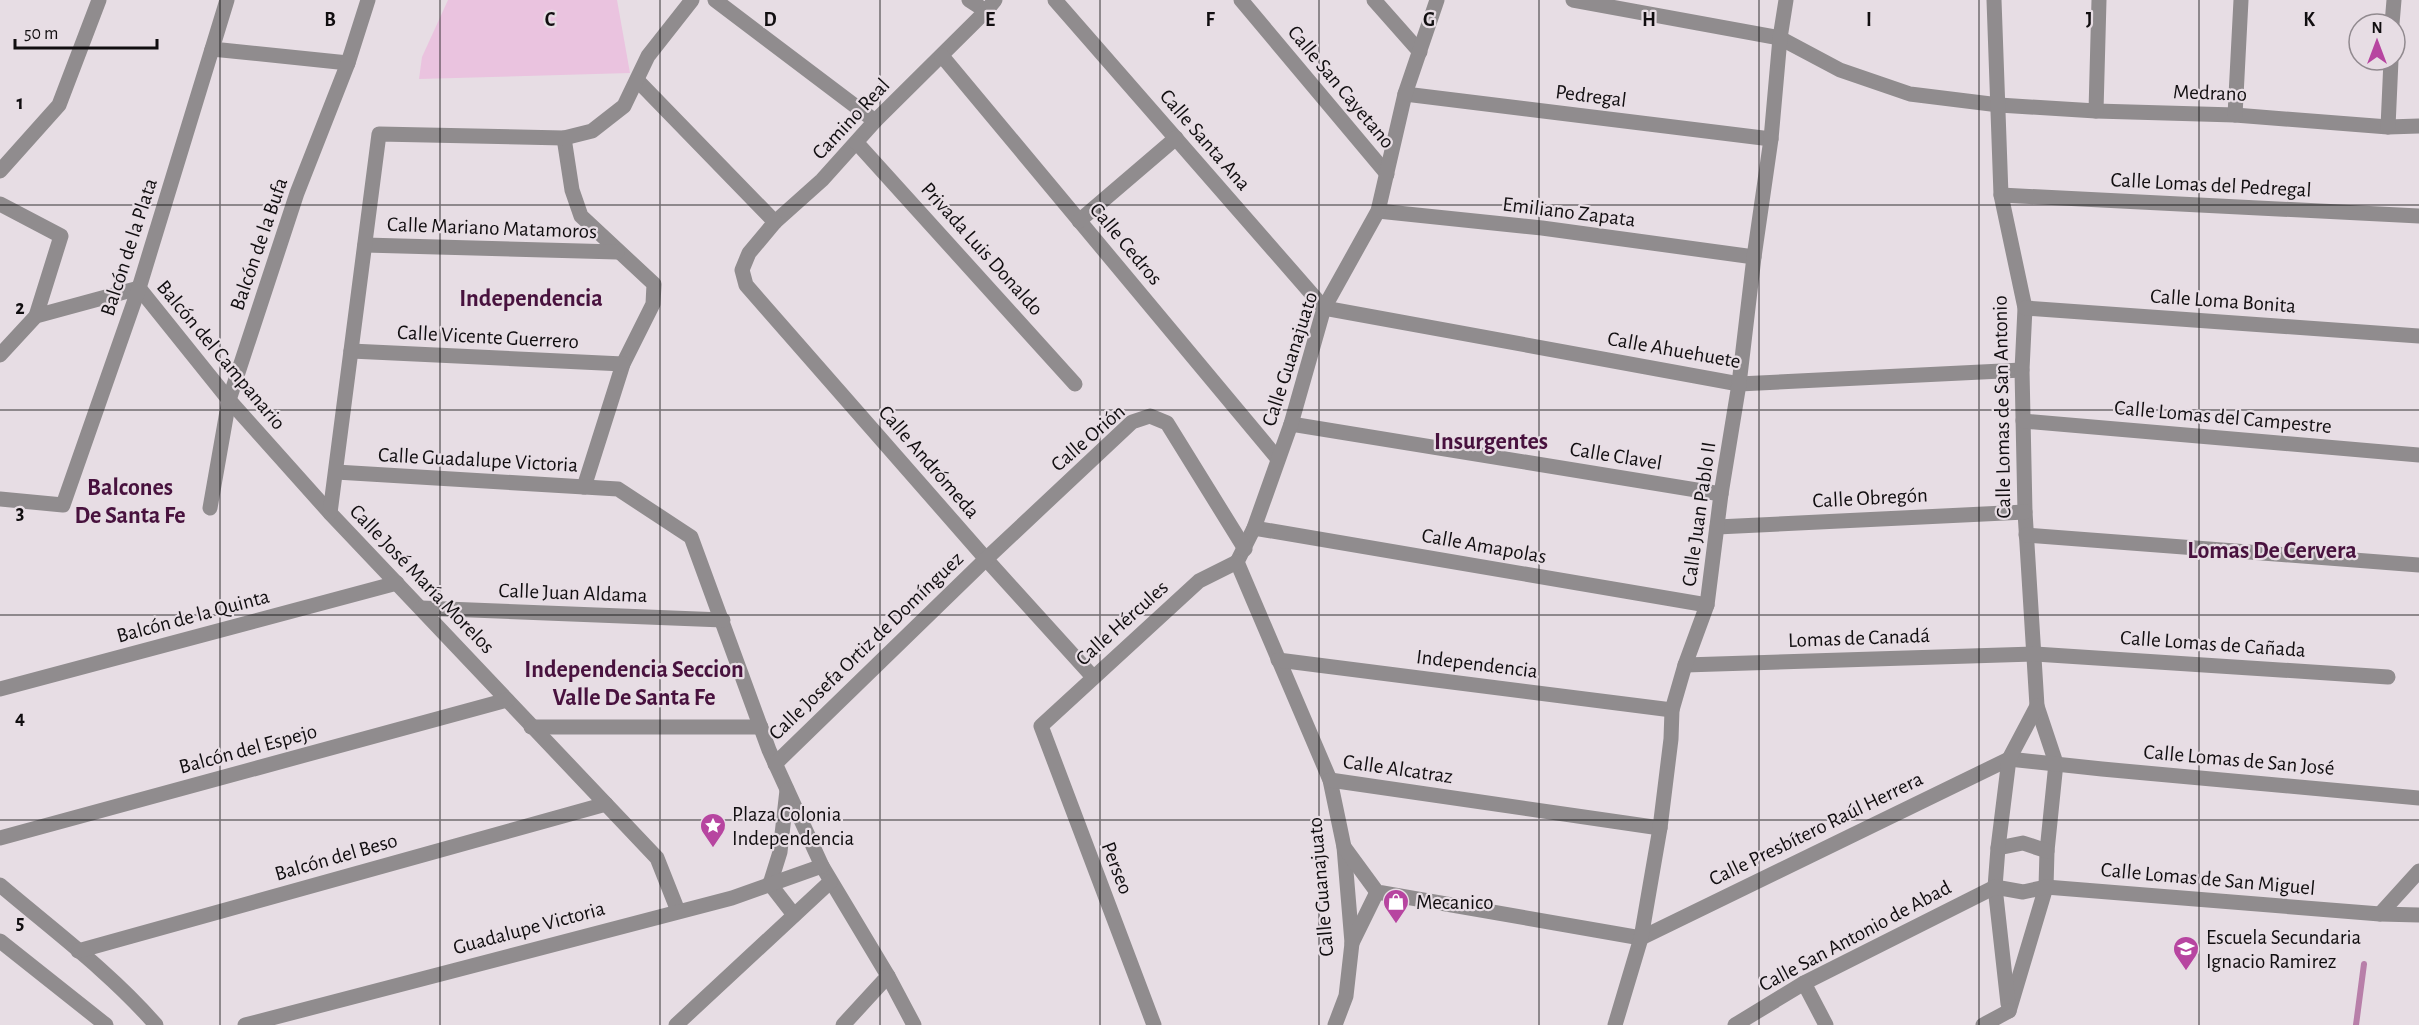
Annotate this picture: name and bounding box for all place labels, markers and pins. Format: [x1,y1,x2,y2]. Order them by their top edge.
place label: Plaza Colonia Independencia [732,804,855,849]
place icon: Plaza Colonia Independencia [698,811,728,849]
shop icon: Mecanico [1381,887,1411,925]
place label: Mecanico [1416,892,1494,913]
place label: Escuela Secundaria Ignacio Ramirez [2206,927,2362,972]
school or university icon: Escuela Secundaria Ignacio Ramirez [2171,934,2201,972]

